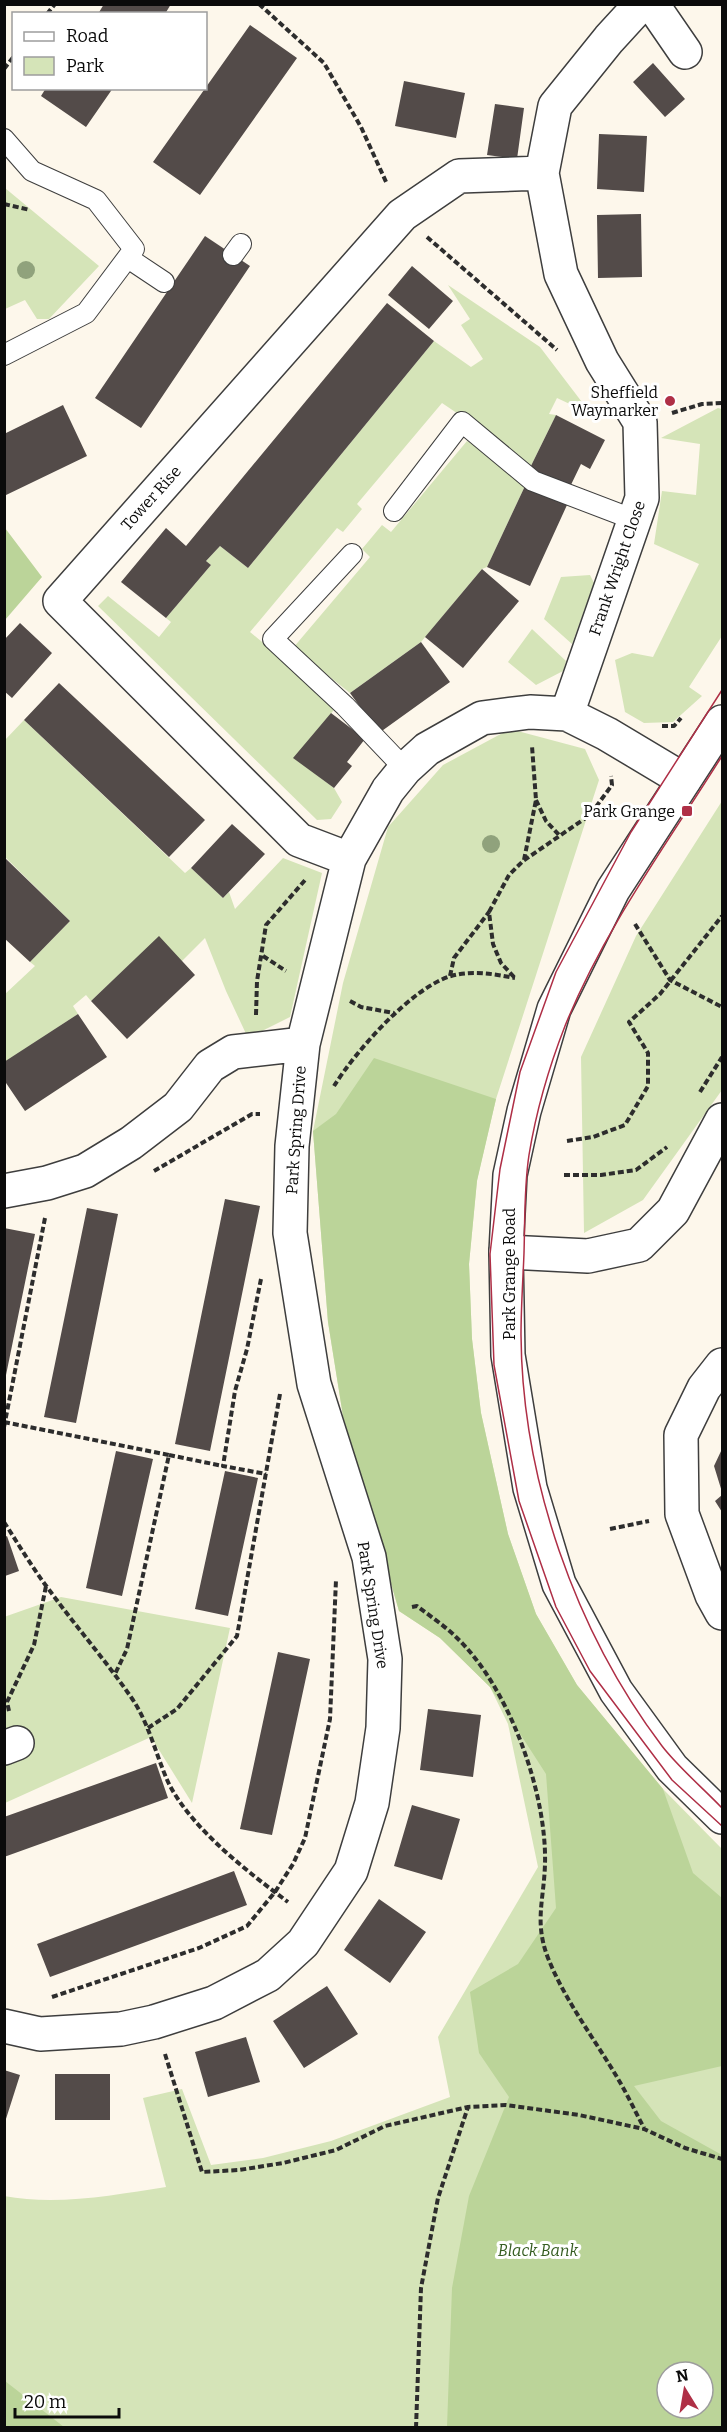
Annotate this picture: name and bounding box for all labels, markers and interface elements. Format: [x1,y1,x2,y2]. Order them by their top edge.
legend [12,12,207,90]
text: Road [66,25,109,47]
text: Park [66,55,105,77]
place label: Sheffield Waymarker [571,383,659,420]
marker: Sheffield Waymarker [663,394,677,408]
street label: Tower Rise [117,462,185,534]
street label: Frank Wright Close [585,498,649,638]
place label: Park Grange [583,802,675,821]
marker: Park Grange [680,804,694,818]
street label: Park Spring Drive [282,1065,310,1195]
street label: Park Grange Road [500,1207,519,1340]
street label: Park Spring Drive [354,1540,392,1670]
park label: Black Bank [498,2241,578,2260]
north arrow [655,2360,715,2420]
text: N [674,2365,690,2386]
scale bar [15,2381,118,2419]
text: 20 m [24,2391,66,2413]

